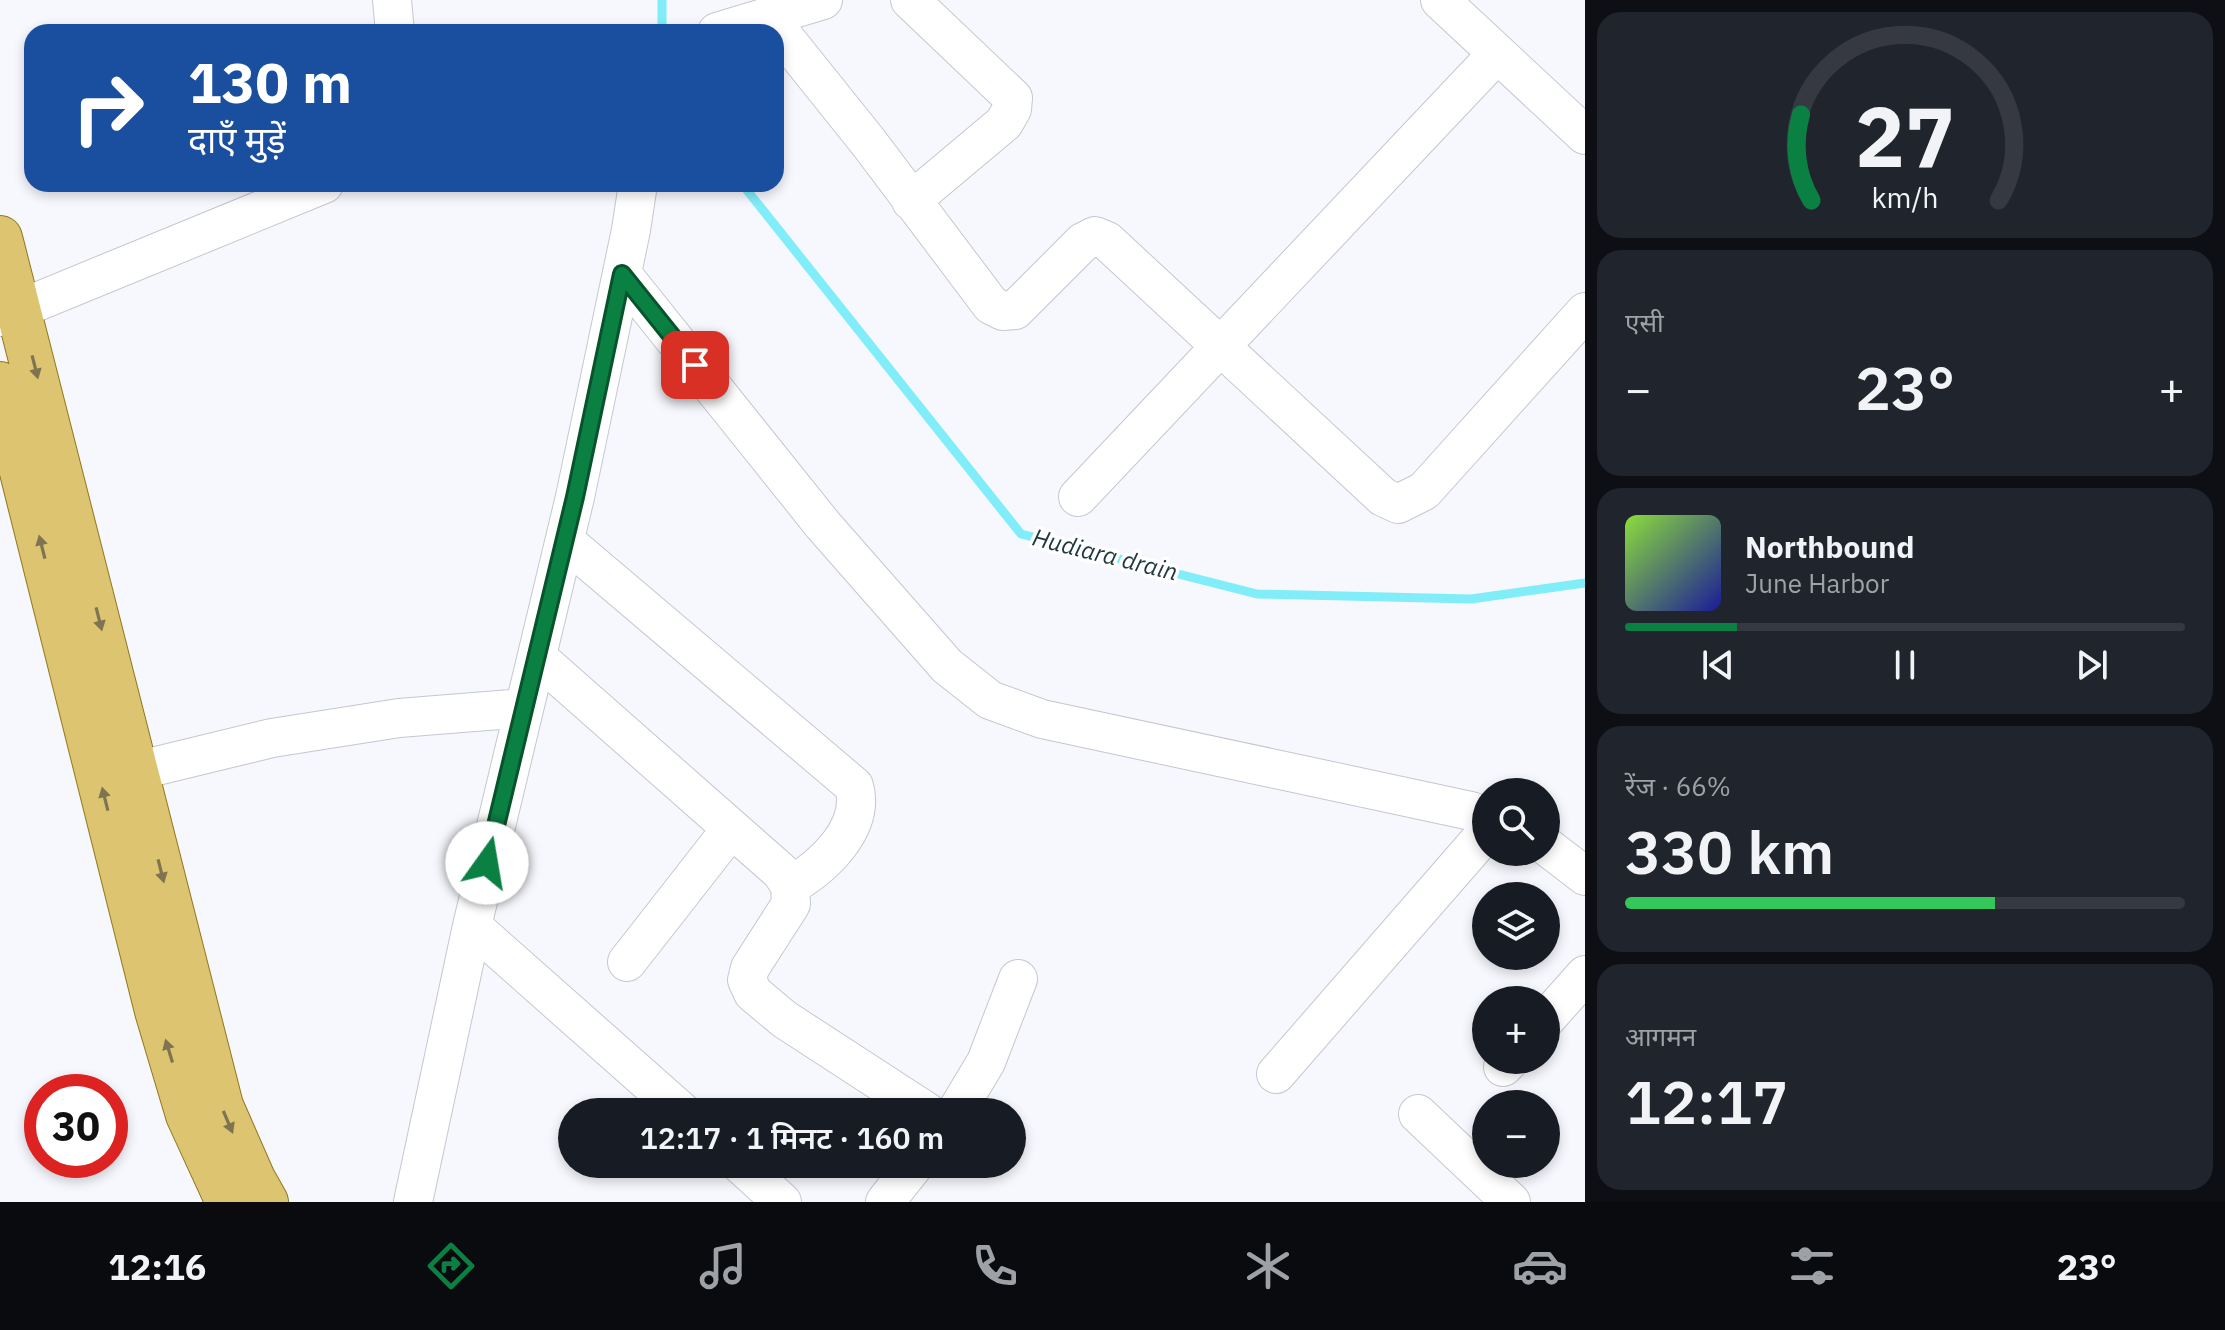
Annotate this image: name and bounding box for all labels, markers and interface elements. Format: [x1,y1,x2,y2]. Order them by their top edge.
text: 130 m [188,46,352,118]
icon: right [56,56,160,160]
text: 27 [1855,82,1955,190]
text: दाएँ मुड़ें [188,116,286,163]
text: km/h [1871,179,1939,216]
text: एसी [1625,305,1664,339]
pin [661,331,729,399]
icon: arrive [673,343,717,387]
text: 23° [1855,348,1955,427]
one-way arrow [29,355,41,380]
text: − [1625,360,1651,417]
text: + [2159,360,2185,417]
water label: Hudiara drain [1029,521,1181,588]
text: Northbound [1745,527,1914,566]
one-way arrow [35,535,47,560]
text: June Harbor [1745,566,1889,600]
one-way arrow [93,607,105,632]
icon: previous [1696,643,1740,687]
icon: pause [1883,643,1927,687]
icon: next [2070,643,2114,687]
text: रेंज · 66% [1625,769,1731,803]
map controls [1472,778,1560,1178]
button: search [1472,778,1560,866]
one-way arrow [99,787,111,812]
text: 330 km [1625,812,1834,891]
position arrow [445,821,529,905]
one-way arrow [156,859,168,884]
button: layers [1472,882,1560,970]
button: + [1472,986,1560,1074]
text: आगमन [1625,1019,1696,1053]
one-way arrow [162,1039,175,1063]
text: 12:17 [1625,1062,1788,1141]
speed limit sign: 30 [24,1074,128,1178]
button: − [1472,1090,1560,1178]
one-way arrow [222,1111,235,1134]
text: 12:17 · 1 मिनट · 160 m [640,1118,944,1157]
icon: directions [423,1238,479,1294]
icon: music [695,1238,751,1294]
icon: phone [967,1238,1023,1294]
icon: climate [1240,1238,1296,1294]
icon: car [1512,1238,1568,1294]
icon: filters [1784,1238,1840,1294]
text: 12:16 [108,1243,206,1290]
text: 23° [2057,1243,2117,1290]

